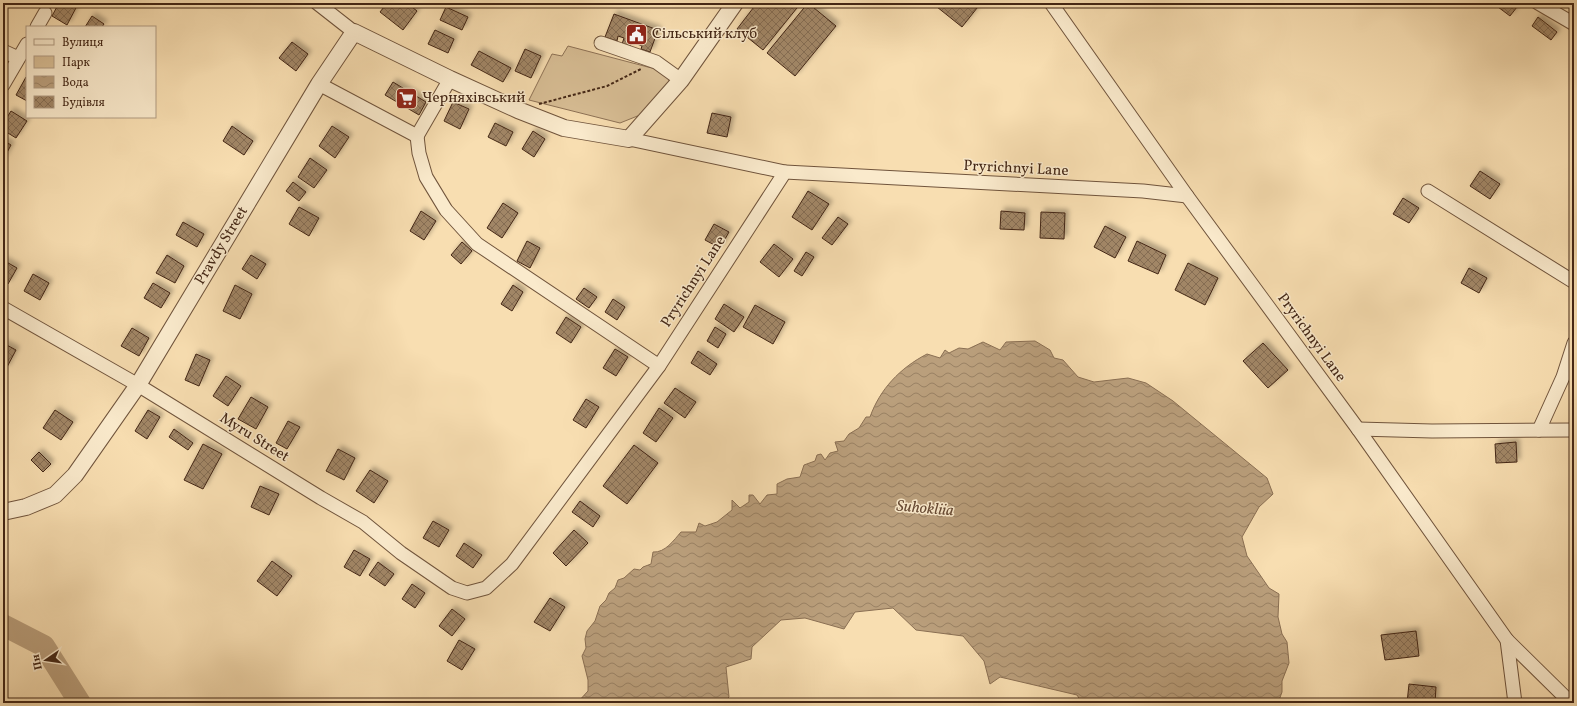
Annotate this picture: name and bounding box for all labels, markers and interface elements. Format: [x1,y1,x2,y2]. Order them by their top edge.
public building icon: Сільський клуб [624,21,650,47]
place label: Сільський клуб [652,24,757,45]
legend [26,26,156,118]
text: Вулиця [62,35,103,51]
text: Парк [62,55,90,71]
text: Вода [62,75,89,91]
supermarket icon: Черняхівський [393,85,419,111]
place label: Черняхівський [422,88,525,109]
text: Будівля [62,95,105,111]
street label: Pryrichnyi Lane [963,156,1069,182]
street label: Pravdy Street [190,203,254,289]
street label: Pryrichnyi Lane [657,232,731,332]
street label: Pryrichnyi Lane [1272,289,1350,387]
street label: Myru Street [215,408,293,468]
water label: Suhokliia [895,496,955,523]
north arrow [26,640,66,680]
text: Пн [29,653,47,671]

